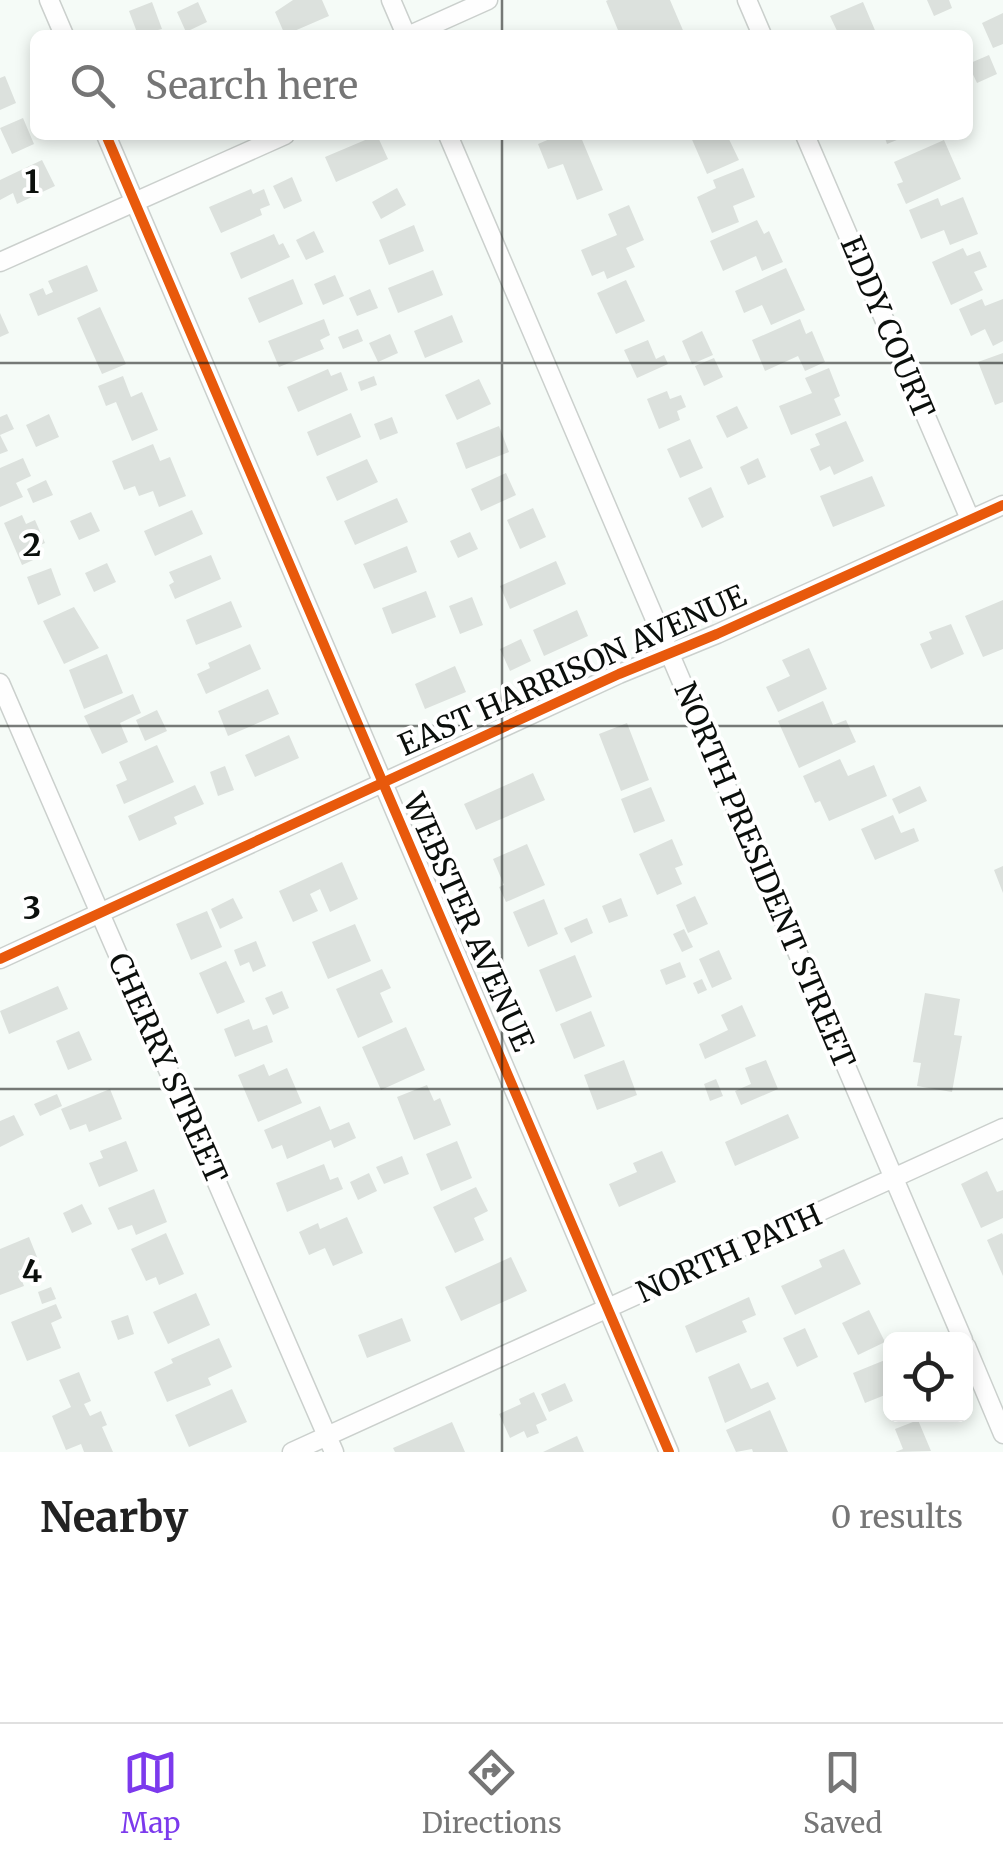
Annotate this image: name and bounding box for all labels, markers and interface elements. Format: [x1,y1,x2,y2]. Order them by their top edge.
search box [30,30,973,140]
icon: search [65,58,120,113]
text: Search here [145,62,358,109]
text: 1 [25,162,40,202]
street label: EDDY COURT [833,230,943,424]
text: 2 [23,525,41,565]
street label: EAST HARRISON AVENUE [392,576,752,764]
street label: NORTH PRESIDENT STREET [666,676,864,1074]
street label: WEBSTER AVENUE [395,786,543,1057]
text: 3 [23,888,41,928]
street label: CHERRY STREET [100,947,236,1189]
street label: NORTH PATH [631,1195,827,1311]
text: 4 [22,1251,42,1291]
map controls [883,1332,973,1422]
button: locate [883,1332,973,1422]
text: Nearby [40,1491,188,1543]
text: 0 results [831,1497,963,1537]
tab: Map [121,1745,180,1841]
tab: Directions [422,1745,562,1841]
tab: Saved [803,1745,882,1841]

